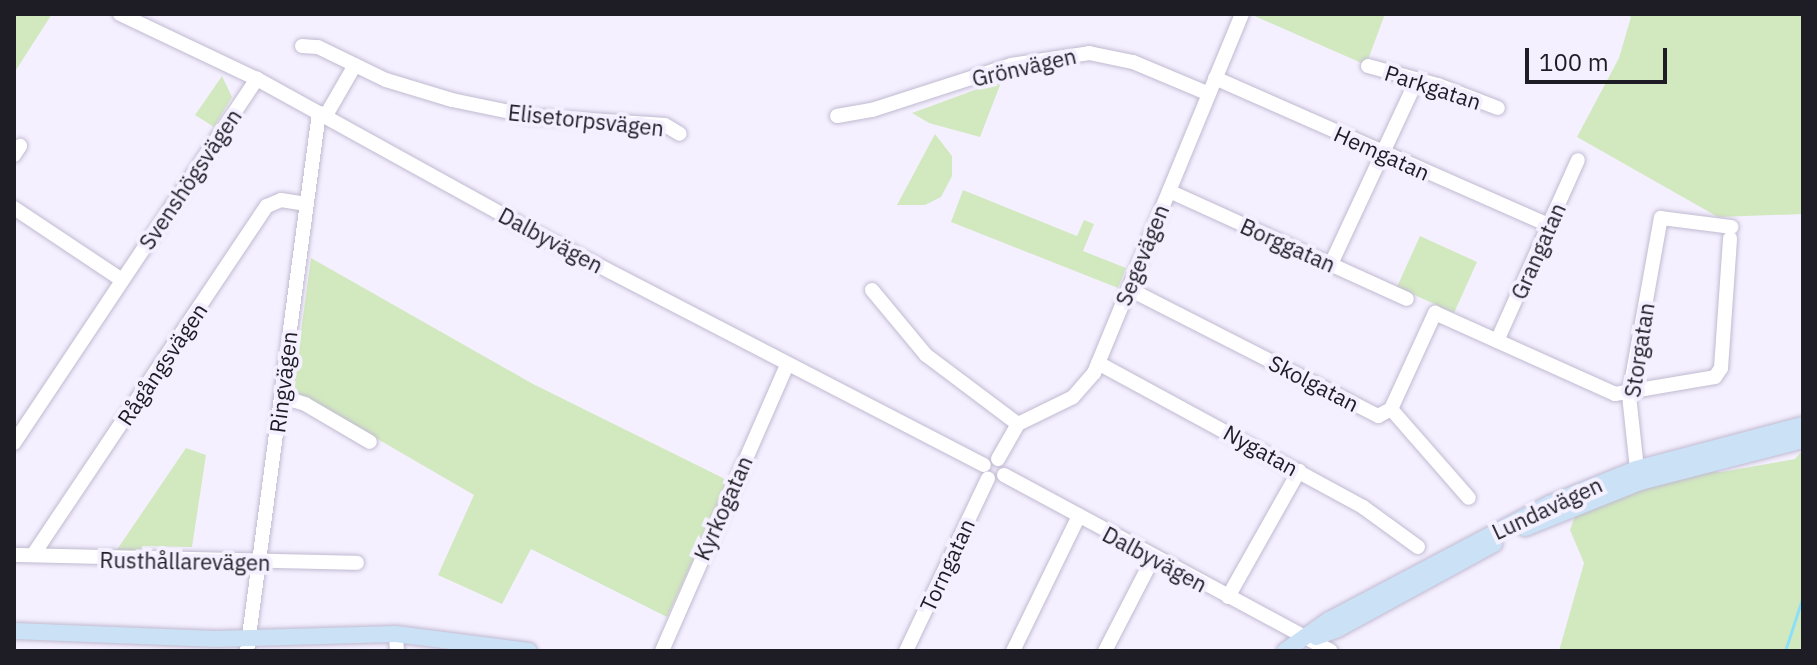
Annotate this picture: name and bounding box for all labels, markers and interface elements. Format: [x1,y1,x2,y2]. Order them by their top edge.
scale bar [1529,32,1671,82]
street label: Grönvägen [969,42,1079,92]
text: 100 m [1539,46,1609,78]
street label: Parkgatan [1382,59,1484,115]
street label: Elisetorpsvägen [507,99,665,141]
street label: Svenshögsvägen [133,104,247,254]
street label: Hemgatan [1330,120,1434,186]
street label: Grangatan [1505,199,1571,303]
street label: Dalbyvägen [494,201,608,279]
street label: Segevägen [1110,201,1174,309]
street label: Borggatan [1236,212,1340,278]
street label: Rågångsvägen [111,298,213,430]
street label: Storgatan [1618,301,1660,399]
street label: Ringvägen [264,330,302,434]
street label: Skolgatan [1265,349,1363,417]
street label: Nygatan [1219,419,1303,481]
street label: Kyrkogatan [688,452,758,564]
street label: Lundavägen [1488,471,1606,545]
street label: Torngatan [914,514,980,616]
street label: Dalbyvägen [1098,520,1212,598]
street label: Rusthållarevägen [99,546,271,576]

